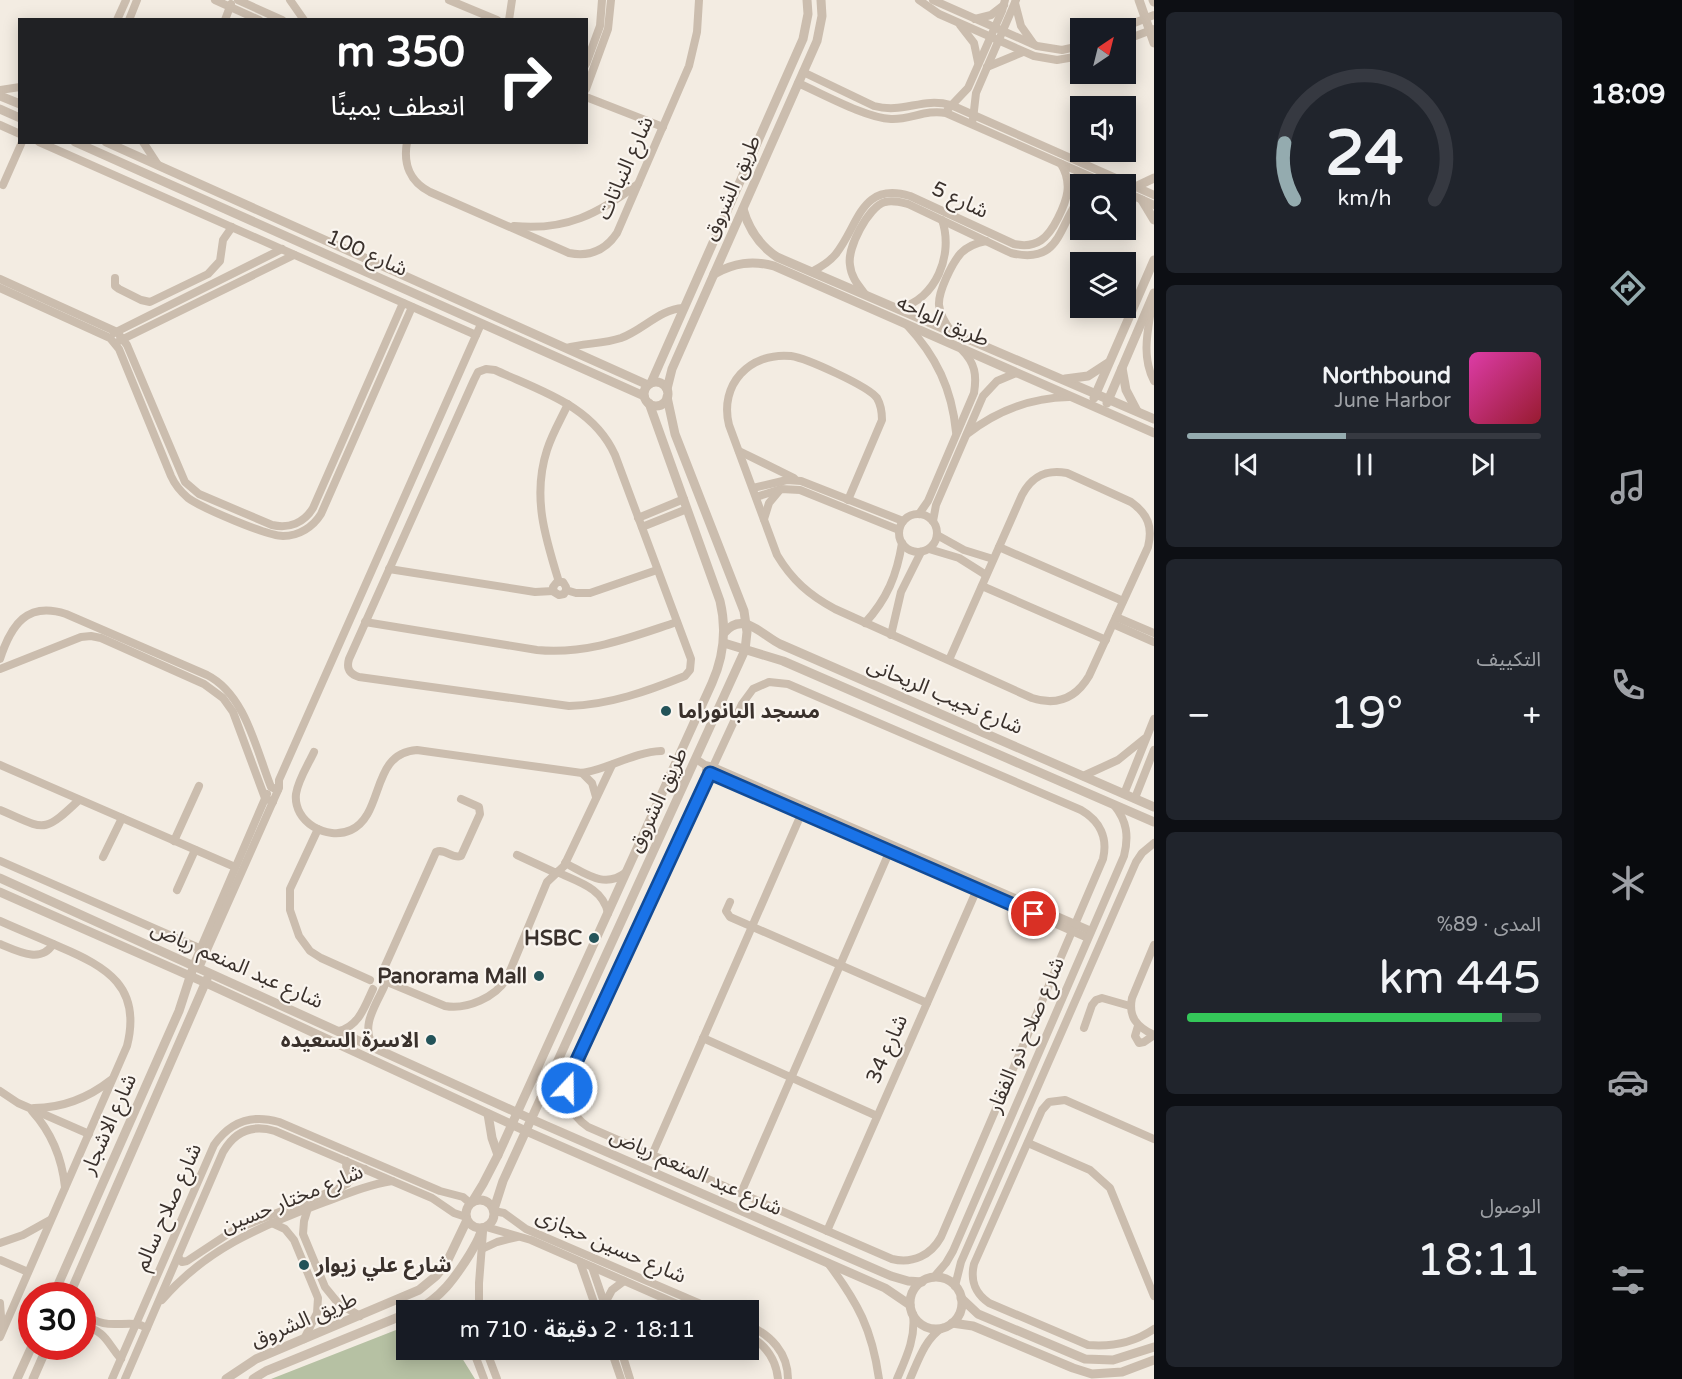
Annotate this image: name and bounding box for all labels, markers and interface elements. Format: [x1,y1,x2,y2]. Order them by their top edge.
north arrow [1070,18,1136,84]
map controls [1070,18,1136,318]
text: 350 m [336,27,465,78]
icon: right [486,42,564,120]
text: 18:09 [1591,78,1665,111]
text: انعطف يمينًا [331,90,465,123]
button: sound [1070,96,1136,162]
street label: شارع النباتات [591,112,661,224]
text: 24 [1325,117,1403,192]
street label: طريق الشروق [698,131,766,245]
button: search [1070,174,1136,240]
street label: شارع 5 [927,176,992,226]
text: km/h [1337,185,1391,211]
street label: شارع 100 [322,224,411,284]
button: layers [1070,252,1136,318]
icon: directions [1607,267,1649,309]
street label: طريق الواحه [893,290,993,352]
text: Northbound [1322,363,1451,389]
text: June Harbor [1334,389,1451,413]
icon: previous [1230,448,1263,481]
icon: pause [1348,448,1381,481]
icon: next [1466,448,1499,481]
icon: music [1607,466,1649,508]
text: التكييف [1477,648,1541,672]
street label: شارع نجيب الريحانى [863,652,1027,742]
icon: phone [1607,664,1649,706]
text: 19° [1330,687,1403,741]
text: − [1187,696,1211,735]
text: + [1522,696,1541,735]
place label: مسجد البانوراما [678,699,820,724]
marker: مسجد البانوراما [659,704,673,718]
street label: طريق الشروق [623,744,693,856]
icon: climate [1607,862,1649,904]
pin [1008,888,1059,939]
icon: arrive [1017,897,1050,930]
text: المدى · 89% [1437,913,1541,937]
street label: شارع عبد المنعم رياض [146,916,327,1016]
place label: HSBC [524,926,582,951]
marker: HSBC [587,931,601,945]
text: 445 km [1379,952,1541,1006]
street label: شارع صلاح ذو الفقار [982,953,1072,1118]
place label: Panorama Mall [377,964,527,989]
marker: Panorama Mall [532,969,546,983]
street label: شارع 34 [861,1011,915,1088]
place label: الاسرة السعيده [281,1028,419,1053]
marker: الاسرة السعيده [424,1033,438,1047]
position arrow [535,1056,599,1120]
icon: car [1607,1061,1649,1103]
street label: شارع الاشجار [75,1070,144,1180]
street label: شارع عبد المنعم رياض [605,1123,786,1223]
street label: شارع صلاح سالم [129,1139,209,1275]
street label: شارع مختار حسين [217,1159,368,1241]
text: الوصول [1480,1195,1541,1219]
street label: شارع حسين حجازى [531,1203,690,1291]
text: 18:11 [1416,1234,1541,1288]
place label: شارع علي زيوار [315,1253,452,1281]
marker: شارع علي زيوار [297,1258,311,1272]
icon: filters [1607,1259,1649,1301]
speed limit sign: 30 [18,1282,96,1360]
street label: طريق الشروق [247,1286,361,1354]
text: 18:11 · 2 دقيقة · 710 m [460,1317,695,1343]

